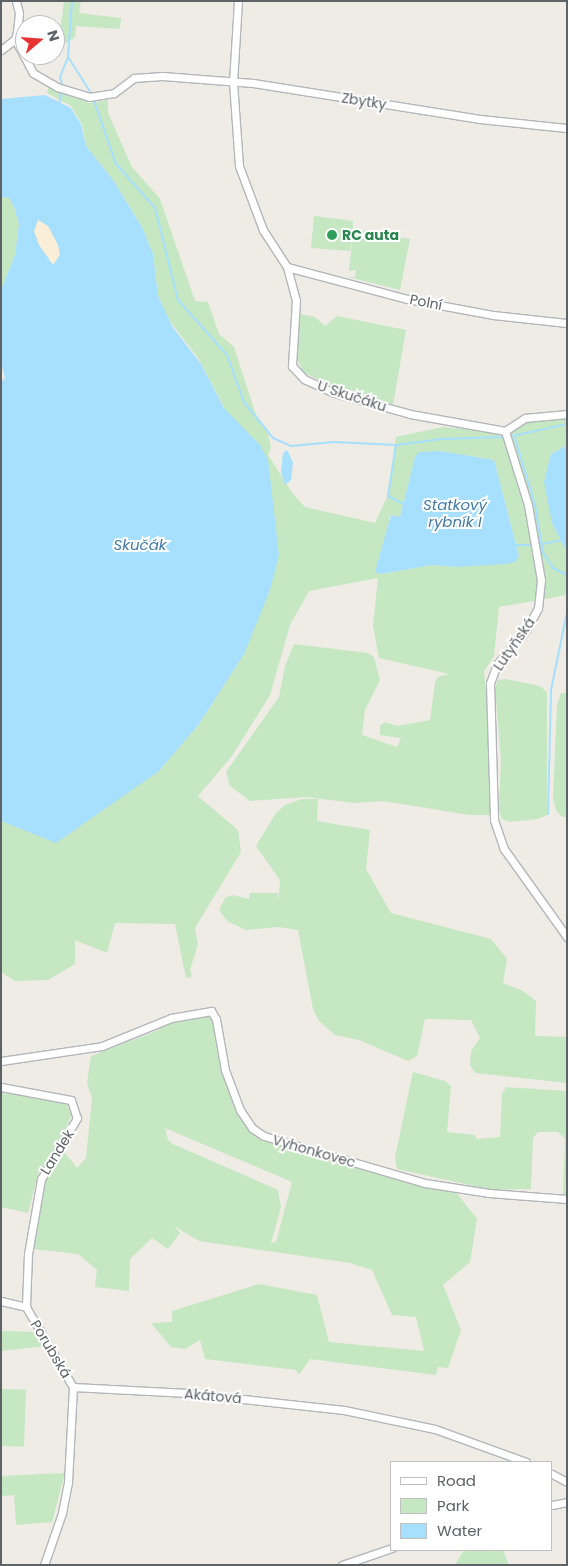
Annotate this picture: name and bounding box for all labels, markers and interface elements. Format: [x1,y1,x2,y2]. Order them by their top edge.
north arrow [15,15,65,65]
text: N [42,28,64,44]
street label: Zbytky [340,89,388,113]
place label: RC auta [342,227,399,243]
marker: RC auta [326,229,338,241]
street label: Polní [408,291,444,313]
street label: U Skučáku [315,377,389,415]
water label: Statkový rybník I [423,495,487,530]
water label: Skučák [113,536,167,554]
street label: Lutyňská [490,614,538,674]
street label: Landek [37,1126,77,1178]
street label: Vyhonkovec [271,1131,357,1171]
street label: Porubská [27,1317,75,1381]
street label: Akátová [184,1385,242,1407]
legend [390,1461,553,1551]
text: Road [437,1470,476,1491]
text: Park [437,1495,469,1516]
text: Water [437,1520,482,1541]

